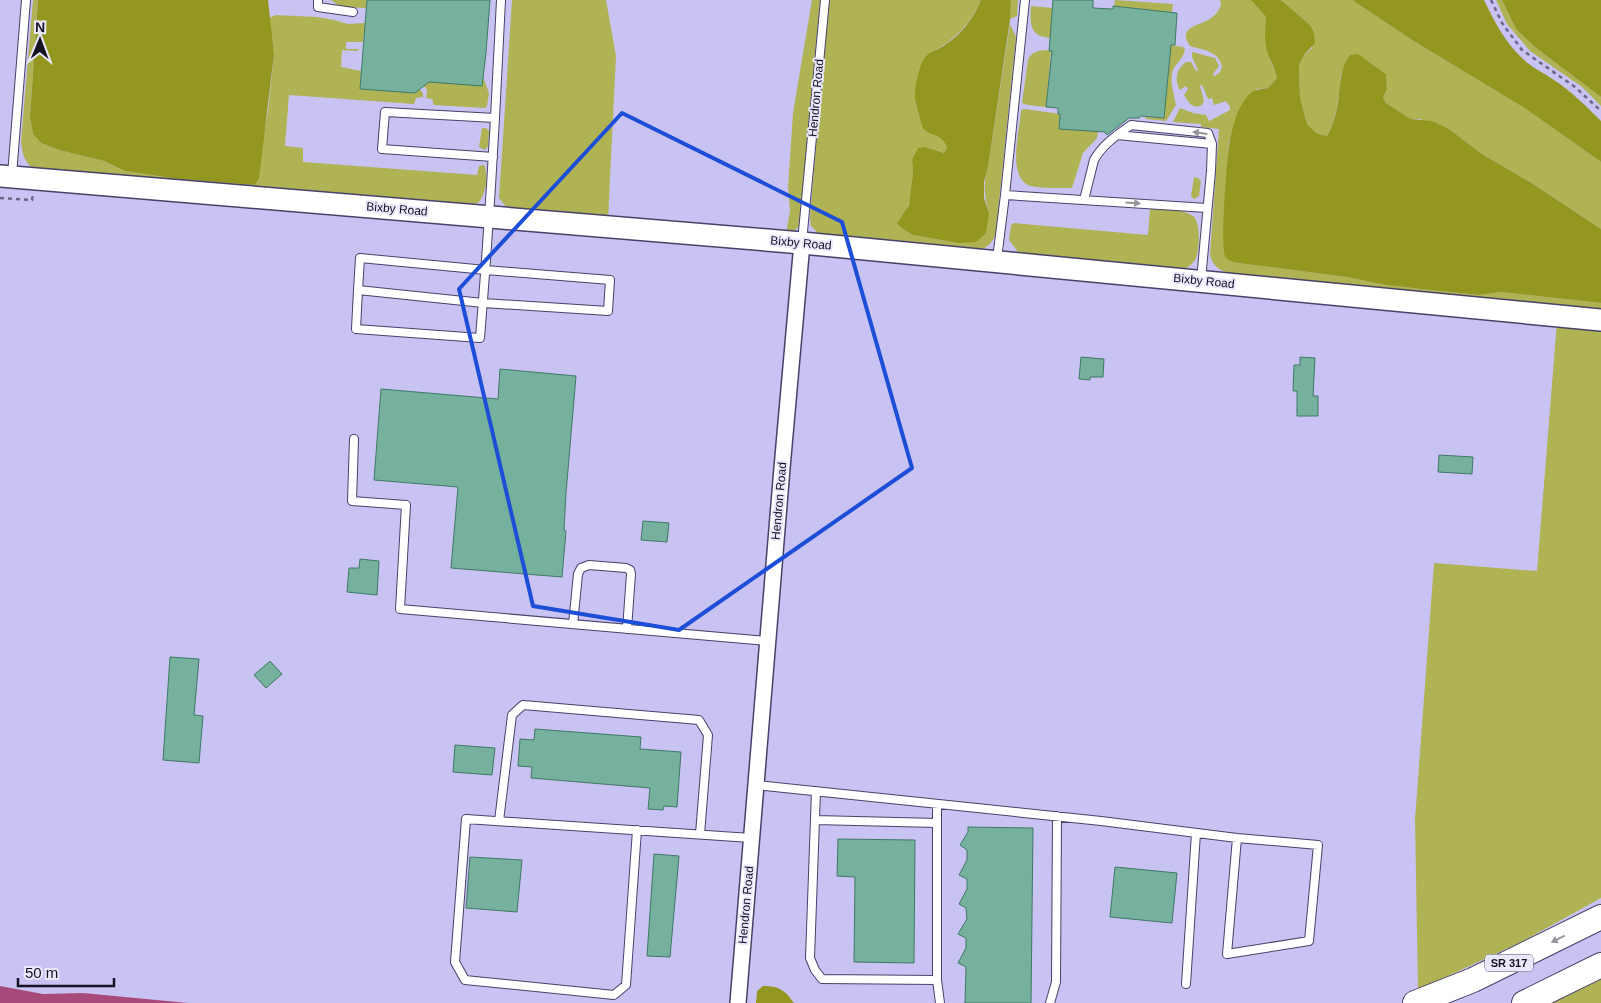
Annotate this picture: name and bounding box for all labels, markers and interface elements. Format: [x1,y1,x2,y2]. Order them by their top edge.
north arrow [15,15,65,65]
text: N [35,19,45,35]
street label: Hendron Road [806,59,826,137]
one-way arrow [1191,129,1207,137]
street label: Bixby Road [366,199,428,219]
one-way arrow [1125,200,1141,208]
street label: Bixby Road [770,233,832,253]
street label: Bixby Road [1173,271,1235,291]
street label: Hendron Road [769,462,789,540]
street label: Hendron Road [736,866,756,944]
one-way arrow [1550,935,1565,943]
road number: SR 317 [1485,954,1533,971]
scale bar [18,956,114,988]
text: 50 m [25,964,58,981]

